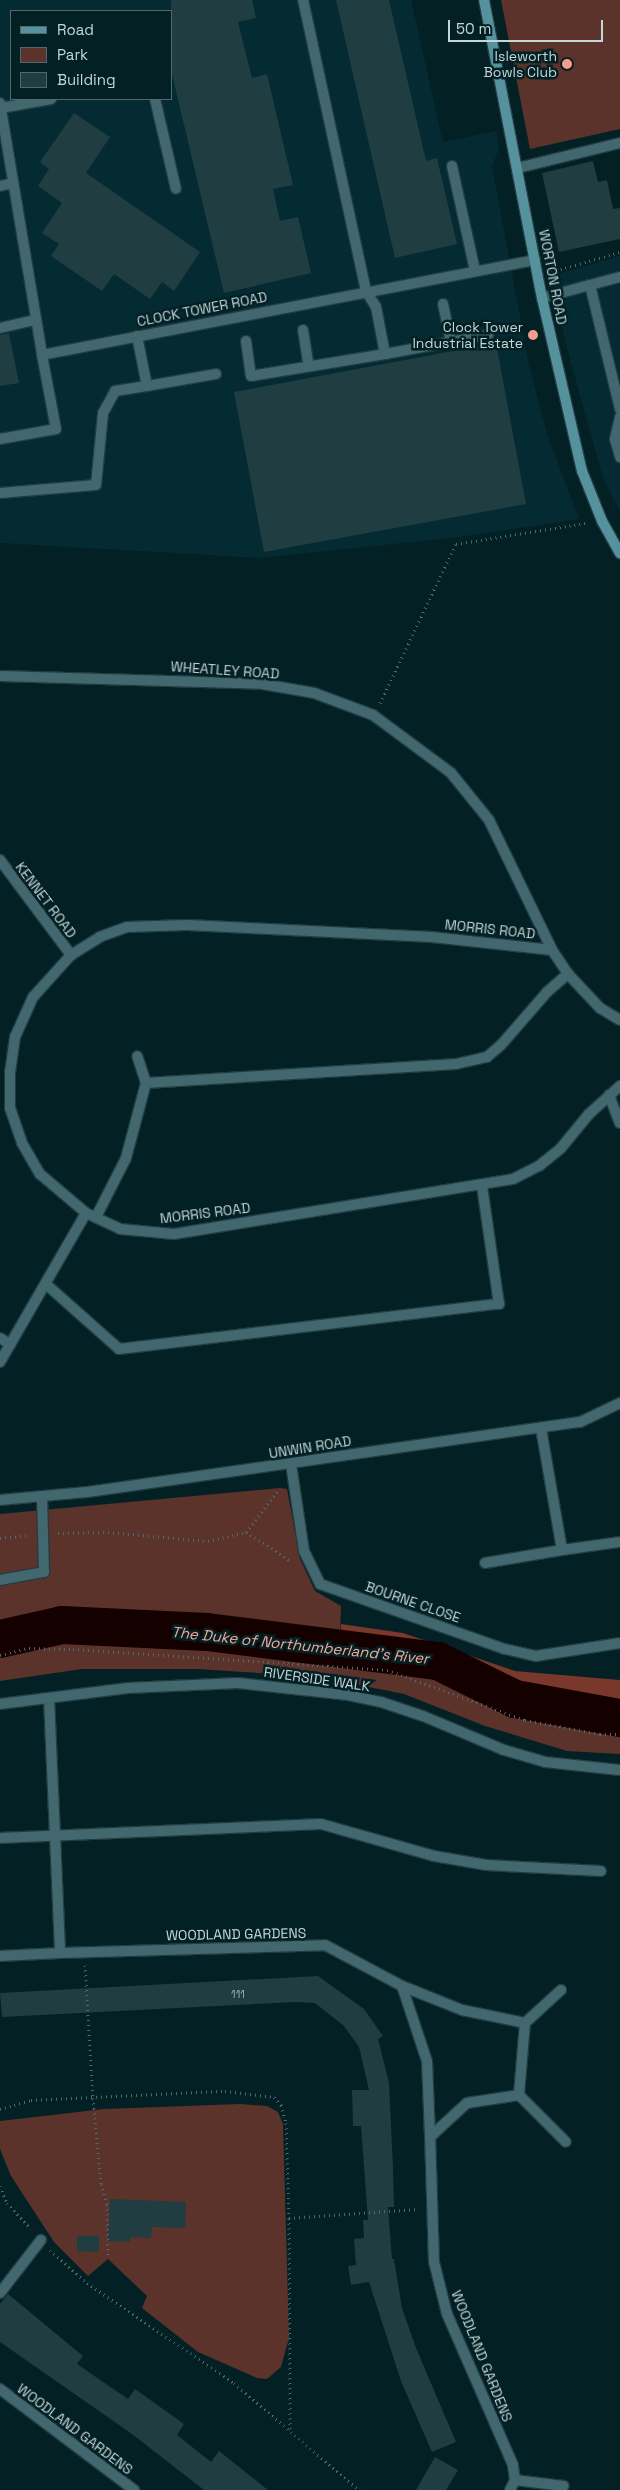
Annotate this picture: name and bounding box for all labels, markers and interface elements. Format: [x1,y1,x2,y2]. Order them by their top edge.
legend [10,10,172,100]
scale bar [450,10,605,42]
text: 50 m [456,19,491,38]
text: Road [57,20,94,39]
text: Park [57,45,88,64]
place label: Isleworth Bowls Club [484,48,557,80]
marker: Isleworth Bowls Club [561,58,573,70]
text: Building [57,70,116,89]
street label: WORTON ROAD [536,228,570,326]
street label: CLOCK TOWER ROAD [135,288,269,330]
place label: Clock Tower Industrial Estate [412,319,523,352]
marker: Clock Tower Industrial Estate [527,329,539,341]
street label: WHEATLEY ROAD [170,658,280,682]
street label: KENNET ROAD [12,859,80,941]
street label: MORRIS ROAD [444,916,536,942]
street label: MORRIS ROAD [159,1199,251,1227]
street label: UNWIN ROAD [268,1432,352,1462]
street label: BOURNE CLOSE [363,1578,463,1626]
water label: The Duke of Northumberland's River [170,1623,430,1667]
street label: RIVERSIDE WALK [263,1663,371,1695]
street label: WOODLAND GARDENS [166,1924,306,1944]
house number: 111 [231,1987,245,2001]
street label: WOODLAND GARDENS [448,2288,516,2424]
street label: WOODLAND GARDENS [14,2380,136,2478]

